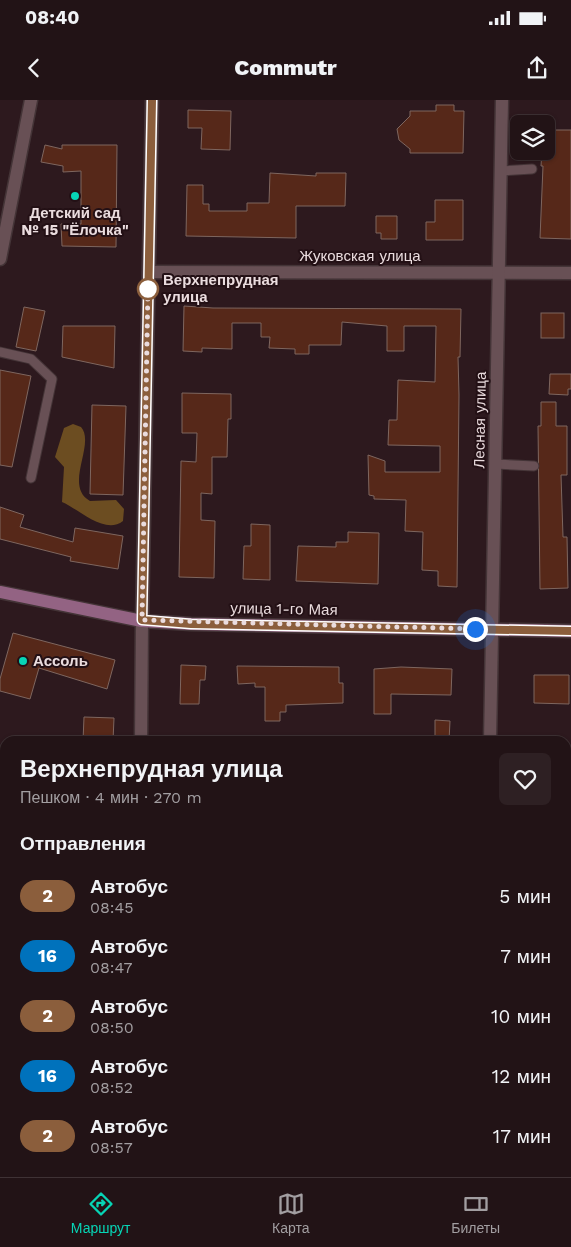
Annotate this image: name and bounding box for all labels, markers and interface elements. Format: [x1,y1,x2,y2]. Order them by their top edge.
text: 08:40 [25,6,79,29]
icon: back [20,54,48,82]
icon: share [523,54,551,82]
text: Commutr [234,55,337,80]
map controls [510,115,555,160]
button: layers [510,115,555,160]
marker: Детский сад № 15 "Ёлочка" [69,190,81,202]
place label: Детский сад № 15 "Ёлочка" [21,204,129,239]
street label: Жуковская улица [299,247,421,265]
place label: Верхнепрудная улица [163,271,279,306]
marker: Верхнепрудная улица [137,278,159,300]
street label: Лесная улица [470,371,490,469]
street label: улица 1-го Мая [230,599,338,619]
your location [463,617,488,642]
place label: Ассоль [33,652,88,670]
marker: Ассоль [17,655,29,667]
button: heart [499,753,551,805]
text: Верхнепрудная улица [20,755,283,783]
text: Пешком · 4 мин · 270 m [20,788,202,807]
text: Отправления [20,832,146,855]
text: Автобус [90,875,168,898]
text: 2 [42,885,53,906]
text: 5 мин [499,885,551,908]
text: 08:45 [90,898,134,917]
text: Автобус [90,935,168,958]
text: 16 [38,945,57,966]
text: 7 мин [500,945,551,968]
text: 08:47 [90,958,133,977]
text: Автобус [90,995,168,1018]
text: 2 [42,1005,53,1026]
text: 10 мин [491,1005,551,1028]
text: 08:50 [90,1018,134,1037]
text: Автобус [90,1055,168,1078]
text: 16 [38,1065,57,1086]
text: 12 мин [492,1065,551,1088]
text: 08:52 [90,1078,133,1097]
text: Автобус [90,1115,168,1138]
text: 2 [42,1125,53,1146]
text: 17 мин [493,1125,551,1148]
text: 08:57 [90,1138,133,1157]
tab: Маршрут [71,1190,130,1236]
tab: Карта [272,1190,310,1236]
tab: Билеты [451,1190,500,1236]

